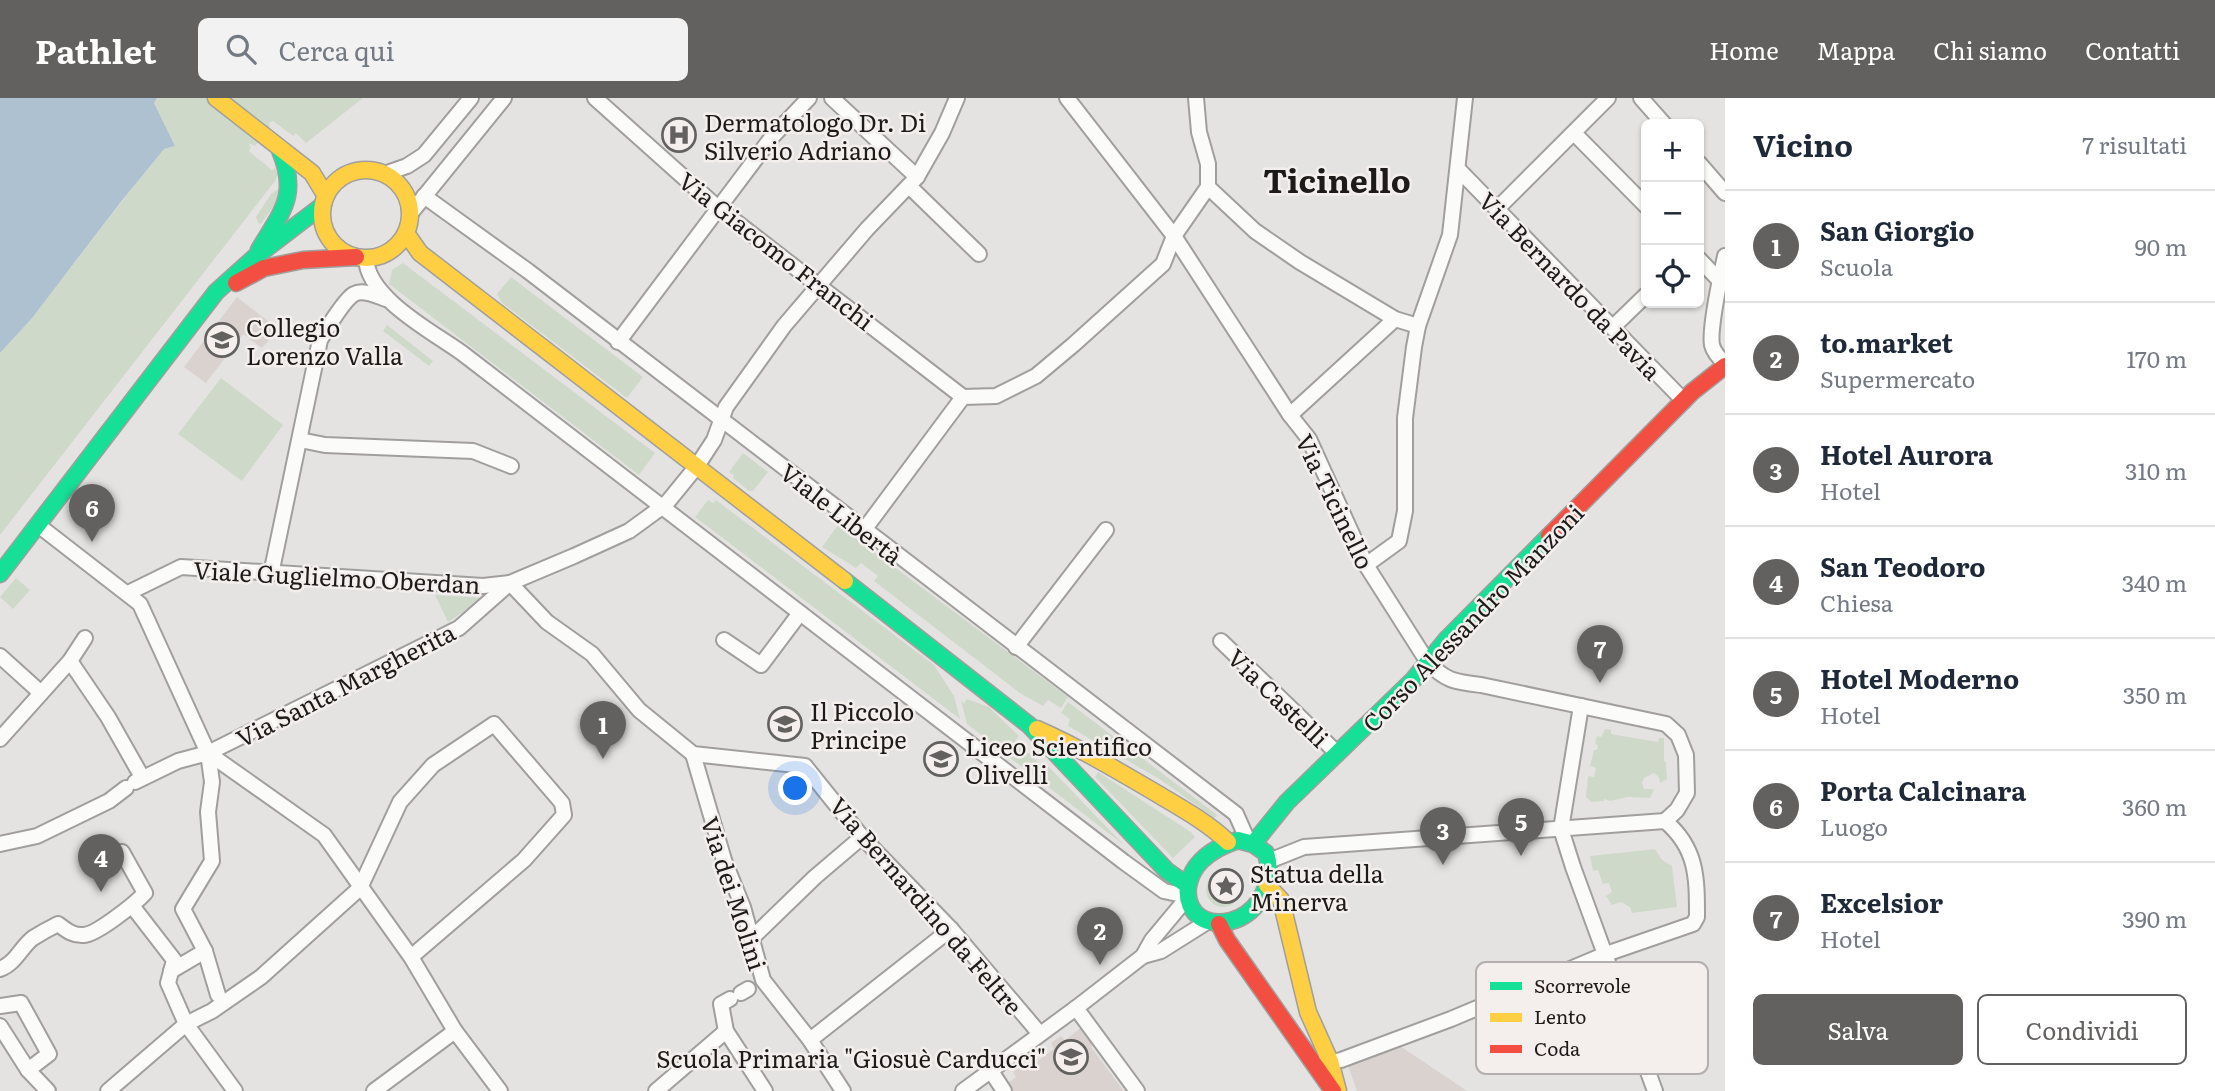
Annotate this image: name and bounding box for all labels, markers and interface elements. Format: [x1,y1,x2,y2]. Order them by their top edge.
search box [198,18,688,81]
text: Pathlet [35,25,156,74]
icon: search [222,30,260,68]
text: Cerca qui [278,30,395,69]
text: Home [1709,32,1779,67]
text: Mappa [1817,32,1895,67]
text: Chi siamo [1933,32,2047,67]
text: Contatti [2085,32,2180,67]
place label: Dermatologo Dr. Di Silverio Adriano [704,104,926,167]
hospital icon: Dermatologo Dr. Di Silverio Adriano [660,116,698,154]
map controls [1641,119,1704,308]
button: + [1641,119,1704,182]
text: Vicino [1753,122,1853,166]
text: 7 risultati [2082,127,2187,161]
district label: Ticinello [1263,155,1411,203]
street label: Via Giacomo Franchi [672,163,882,337]
button: − [1641,182,1704,245]
street label: Via Bernardo da Pavia [1472,183,1670,387]
text: San Giorgio [1820,210,1975,249]
text: 1 [1771,229,1781,263]
text: 90 m [2135,229,2187,263]
button: locate [1641,245,1704,308]
text: Scuola [1820,249,1893,283]
place label: Collegio Lorenzo Valla [246,309,403,372]
school or university icon: Collegio Lorenzo Valla [203,321,241,359]
text: to.market [1820,322,1953,361]
text: 2 [1770,341,1782,375]
text: 170 m [2126,341,2187,375]
text: Supermercato [1820,361,1975,395]
street label: Via Ticinello [1288,428,1384,574]
text: Hotel Aurora [1820,434,1993,473]
text: 3 [1770,453,1782,487]
text: 310 m [2125,453,2187,487]
street label: Viale Libertà [773,454,911,572]
text: Hotel [1820,473,1881,507]
pin: 6 [69,484,115,542]
street label: Corso Alessandro Manzoni [1353,495,1591,739]
text: San Teodoro [1820,546,1986,585]
street label: Viale Guglielmo Oberdan [193,551,481,601]
text: 4 [1769,565,1783,599]
text: 340 m [2122,565,2187,599]
text: Chiesa [1820,585,1893,619]
street label: Via Santa Margherita [229,613,461,755]
pin: 7 [1577,625,1623,683]
street label: Via Castelli [1221,640,1337,754]
text: Hotel Moderno [1820,658,2019,697]
text: 5 [1770,677,1782,711]
text: 350 m [2123,677,2187,711]
place label: Il Piccolo Principe [810,693,914,756]
text: Hotel [1820,697,1881,731]
pin: 1 [580,701,626,759]
school or university icon: Il Piccolo Principe [766,705,804,743]
place label: Liceo Scientifico Olivelli [965,728,1152,791]
school or university icon: Liceo Scientifico Olivelli [922,740,960,778]
text: Porta Calcinara [1820,770,2026,809]
your location [778,771,812,805]
street label: Via Bernardino da Feltre [822,788,1032,1022]
text: 6 [1769,789,1783,823]
text: 360 m [2122,789,2187,823]
pin: 5 [1498,798,1544,856]
pin: 3 [1420,807,1466,865]
text: Luogo [1820,809,1888,843]
street label: Via dei Molini [694,812,776,974]
pin: 4 [78,834,124,892]
place label: Statua della Minerva [1250,855,1384,918]
place icon: Statua della Minerva [1207,867,1245,905]
text: Excelsior [1820,882,1943,921]
text: 7 [1770,901,1782,935]
text: 390 m [2122,901,2187,935]
pin: 2 [1077,907,1123,965]
text: Hotel [1820,921,1881,955]
legend [1476,962,1708,1074]
text: Scorrevole [1534,971,1631,999]
button: Salva [1753,994,1963,1065]
button: Condividi [1977,994,2187,1065]
text: Lento [1534,1002,1587,1030]
text: Coda [1534,1034,1581,1062]
school or university icon: Scuola Primaria "Giosuè Carducci" [1052,1038,1090,1076]
place label: Scuola Primaria "Giosuè Carducci" [656,1040,1046,1075]

